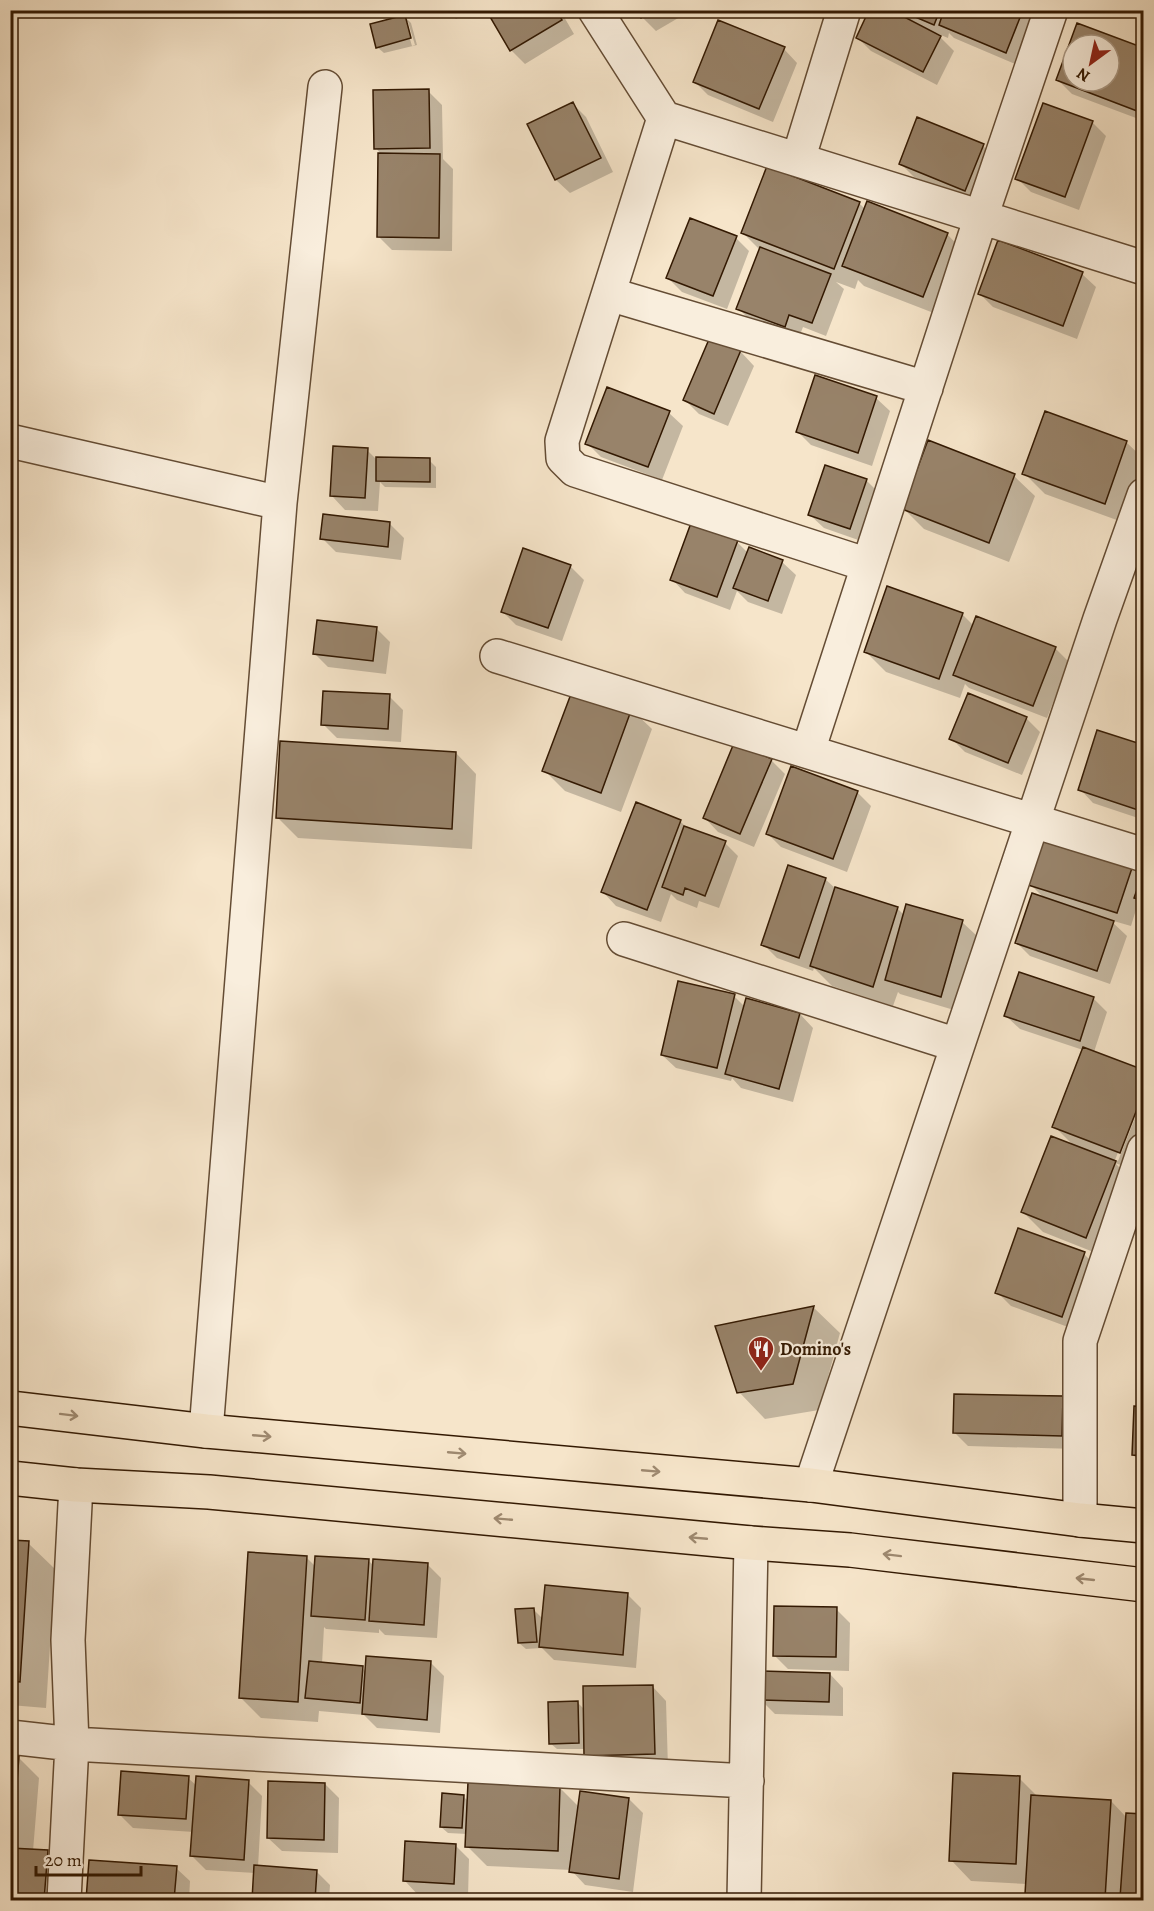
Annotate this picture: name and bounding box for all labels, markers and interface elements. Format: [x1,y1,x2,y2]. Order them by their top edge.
north arrow [1061,33,1121,93]
text: N [1072,62,1094,87]
restaurant icon: Domino's [746,1334,776,1372]
place label: Domino's [780,1337,851,1361]
one-way arrow [58,1410,78,1421]
one-way arrow [252,1431,272,1442]
one-way arrow [446,1448,466,1459]
one-way arrow [640,1465,660,1476]
one-way arrow [494,1513,514,1524]
one-way arrow [688,1532,708,1543]
one-way arrow [882,1550,902,1561]
one-way arrow [1076,1573,1096,1584]
scale bar [36,1839,141,1877]
text: 20 m [45,1848,82,1872]

